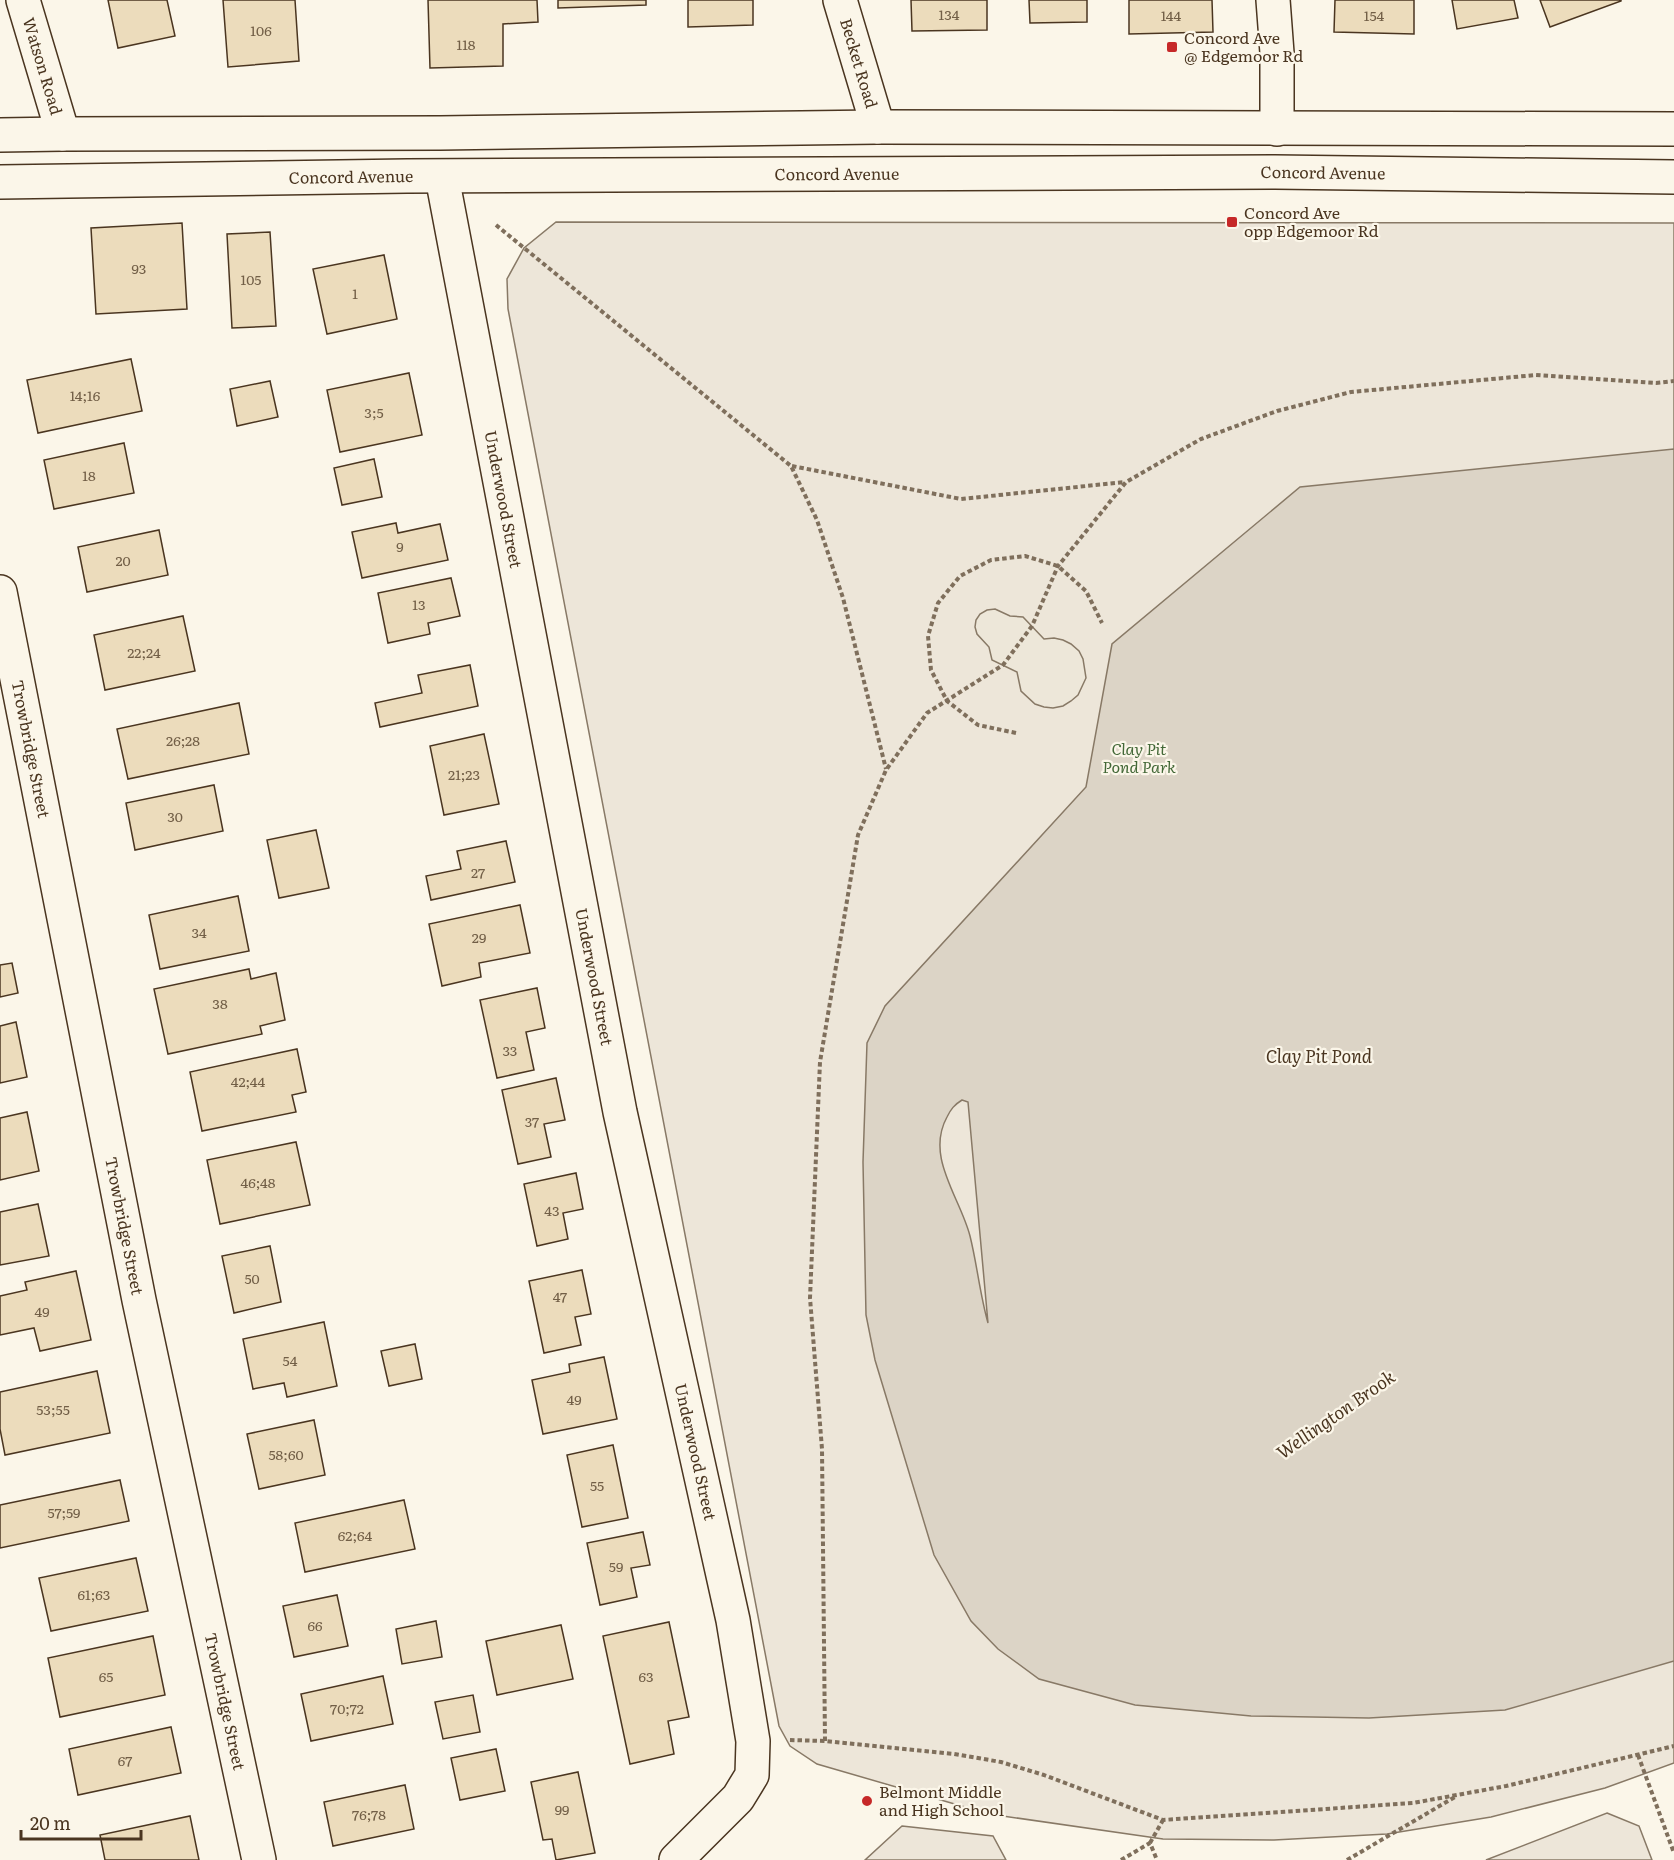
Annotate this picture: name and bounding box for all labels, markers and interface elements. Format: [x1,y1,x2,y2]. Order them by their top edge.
house number: 134 [939,4,960,24]
house number: 144 [1161,5,1182,25]
house number: 154 [1364,5,1385,25]
street label: Watson Road [18,14,70,118]
street label: Becket Road [835,15,885,111]
house number: 106 [250,20,272,40]
place label: Concord Ave @ Edgemoor Rd [1184,25,1303,67]
house number: 118 [456,34,476,54]
marker: Concord Ave @ Edgemoor Rd [1165,40,1179,54]
street label: Concord Avenue [1261,159,1385,184]
street label: Concord Avenue [775,161,899,185]
street label: Concord Avenue [288,163,413,189]
place label: Concord Ave opp Edgemoor Rd [1244,200,1379,242]
marker: Concord Ave opp Edgemoor Rd [1225,215,1239,229]
house number: 93 [132,258,146,278]
house number: 105 [241,269,261,289]
house number: 1 [352,283,358,303]
house number: 14;16 [70,385,101,405]
house number: 3;5 [364,402,384,422]
street label: Underwood Street [479,428,529,570]
house number: 18 [82,465,96,485]
house number: 9 [396,536,404,556]
house number: 20 [115,550,131,570]
house number: 13 [412,594,426,614]
house number: 22;24 [127,642,161,662]
street label: Trowbridge Street [7,678,57,820]
house number: 26;28 [166,730,200,750]
park label: Clay Pit Pond Park [1102,736,1176,778]
house number: 21;23 [448,764,480,784]
house number: 30 [167,806,183,826]
house number: 27 [471,862,485,882]
street label: Underwood Street [570,906,620,1048]
house number: 34 [191,922,207,942]
house number: 29 [472,927,486,947]
house number: 38 [212,993,228,1013]
house number: 33 [503,1040,517,1060]
water label: Clay Pit Pond [1266,1042,1373,1069]
house number: 42;44 [231,1071,266,1091]
house number: 37 [525,1111,539,1131]
street label: Trowbridge Street [100,1155,151,1297]
house number: 46;48 [241,1172,276,1192]
house number: 43 [544,1200,560,1220]
house number: 50 [244,1268,260,1288]
house number: 47 [553,1286,567,1306]
house number: 49 [34,1301,50,1321]
house number: 54 [283,1350,298,1370]
water label: Wellington Brook [1270,1363,1400,1465]
street label: Underwood Street [670,1381,724,1523]
house number: 49 [566,1389,582,1409]
house number: 53;55 [36,1399,70,1419]
house number: 58;60 [268,1444,304,1464]
house number: 55 [590,1475,604,1495]
house number: 57;59 [48,1502,80,1522]
house number: 62;64 [338,1525,372,1545]
house number: 59 [609,1556,623,1576]
house number: 61;63 [78,1584,110,1604]
house number: 66 [307,1615,323,1635]
street label: Trowbridge Street [200,1630,253,1773]
house number: 65 [99,1666,113,1686]
house number: 63 [638,1666,654,1686]
house number: 70;72 [330,1698,364,1718]
house number: 67 [118,1750,132,1770]
place label: Belmont Middle and High School [879,1779,1004,1821]
marker: Belmont Middle and High School [860,1794,874,1808]
house number: 99 [555,1799,569,1819]
scale bar [21,1803,141,1841]
house number: 76;78 [352,1804,386,1824]
text: 20 m [30,1809,71,1836]

